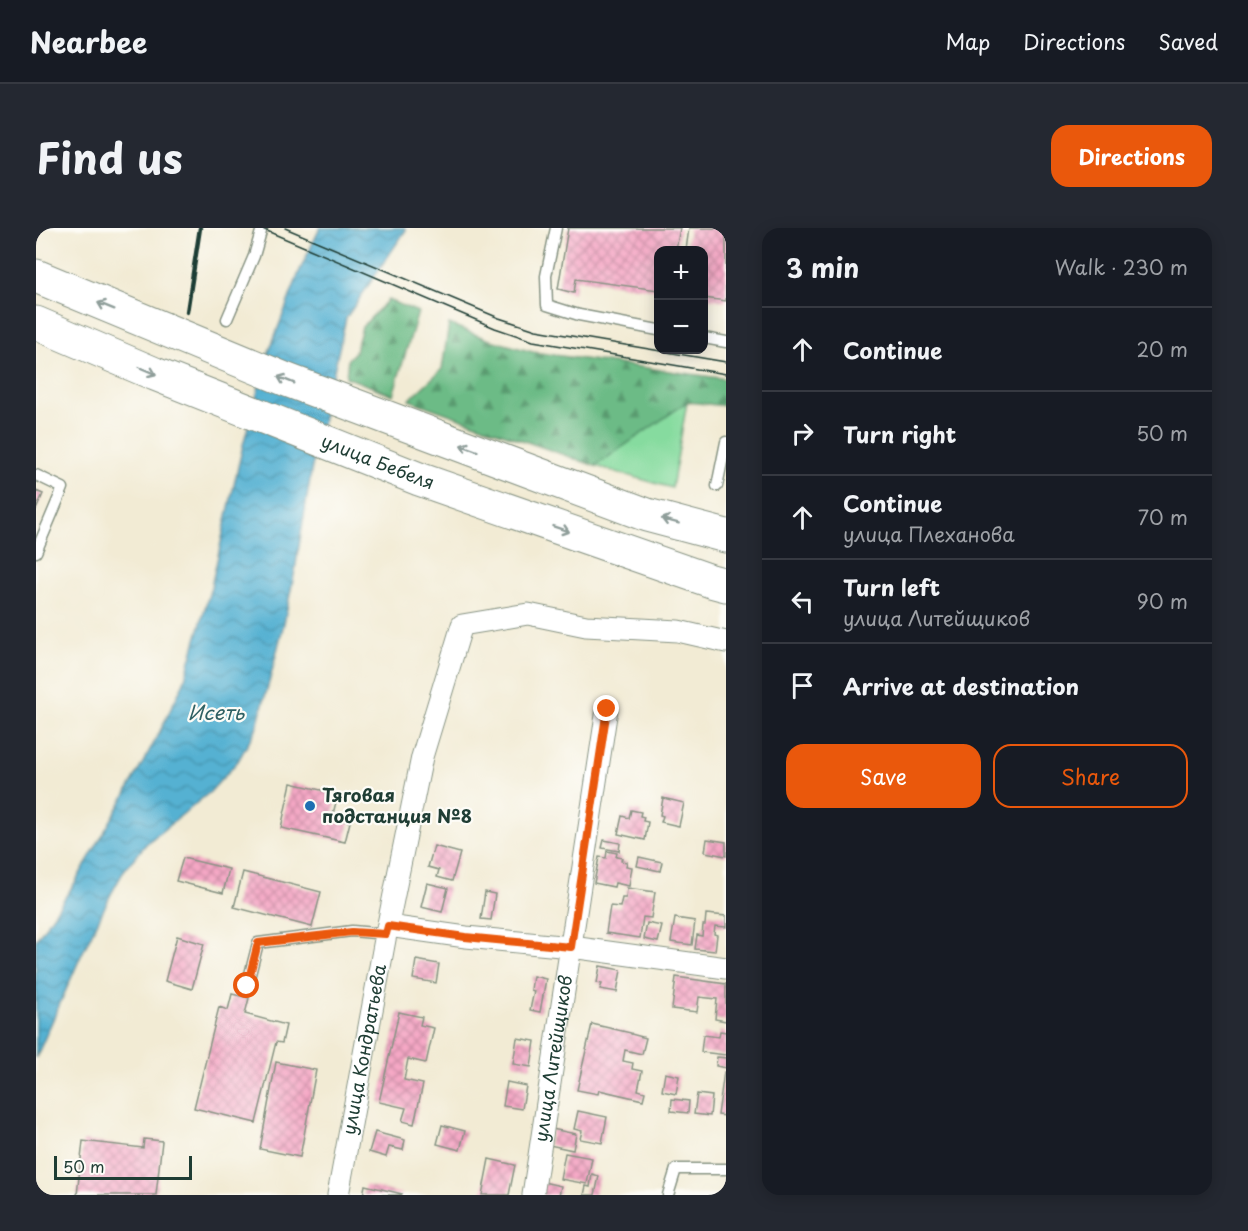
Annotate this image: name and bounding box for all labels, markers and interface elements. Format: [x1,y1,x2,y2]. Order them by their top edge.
text: Nearbee [30,20,147,63]
text: Map [945,25,990,57]
text: Directions [1023,25,1125,57]
text: Saved [1158,25,1218,57]
text: Find us [36,125,183,188]
button: Directions [1051,125,1212,187]
map controls [654,246,708,354]
button: + [654,246,708,300]
text: 3 min [786,248,859,287]
text: Walk · 230 m [1055,252,1188,282]
one-way arrow [97,300,115,311]
button: − [654,300,708,354]
icon: ahead [786,333,819,366]
text: Continue [843,333,942,366]
text: 20 m [1136,334,1188,364]
one-way arrow [138,366,156,377]
one-way arrow [277,374,296,385]
icon: right [786,417,819,450]
text: Turn right [843,417,956,450]
text: 50 m [1136,418,1188,448]
street label: улица Бебеля [318,426,438,495]
one-way arrow [460,442,479,453]
text: Continue [843,486,942,519]
icon: ahead [786,501,819,534]
text: 70 m [1138,502,1188,532]
one-way arrow [660,515,679,526]
text: улица Плеханова [843,519,1015,549]
one-way arrow [551,524,570,535]
text: Turn left [843,570,940,603]
icon: left [786,585,819,618]
text: 90 m [1137,586,1188,616]
text: улица Литейщиков [843,603,1030,633]
icon: arrive [786,669,819,702]
text: Arrive at destination [843,669,1079,702]
route end [593,695,619,721]
water label: Исеть [188,697,245,727]
button: Save [786,744,981,808]
button: Share [993,744,1188,808]
place label: Тяговая подстанция №8 [322,781,472,829]
marker: Тяговая подстанция №8 [303,799,317,813]
street label: улица Кондратьева [334,961,392,1137]
route start [233,972,259,998]
street label: улица Литейщиков [526,973,578,1144]
scale bar [54,1153,192,1180]
text: 50 m [63,1154,104,1178]

